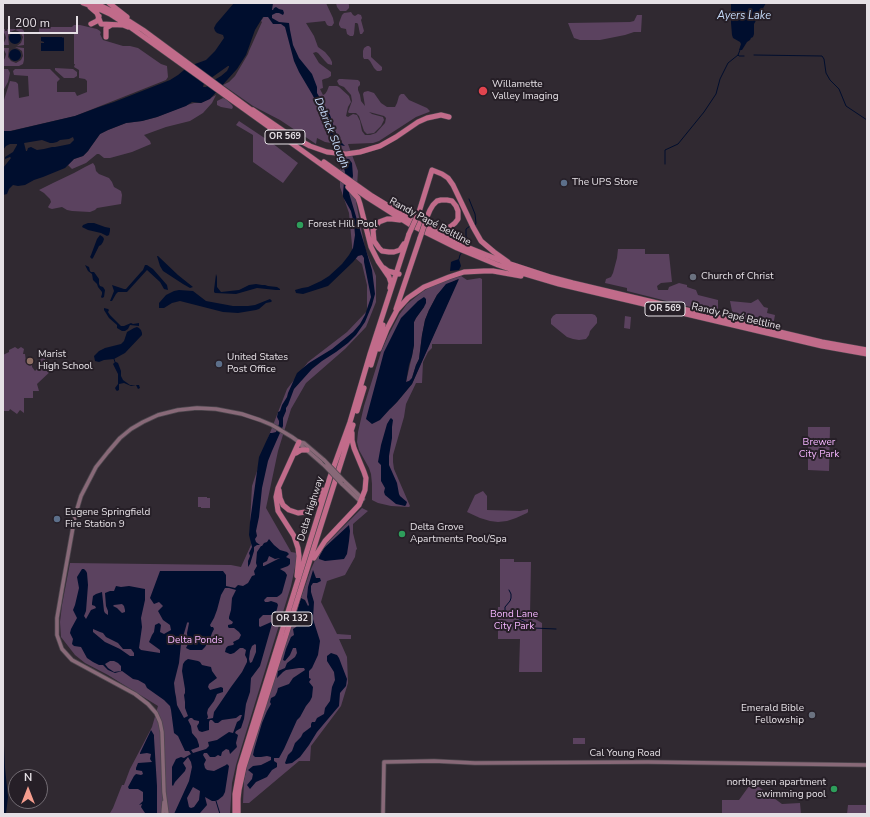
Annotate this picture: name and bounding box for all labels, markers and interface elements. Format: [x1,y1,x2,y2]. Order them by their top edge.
scale bar [10,8,80,34]
water label: Ayers Lake [717,9,771,23]
text: 200 m [15,15,50,31]
place label: Willamette Valley Imaging [492,79,559,102]
marker: Willamette Valley Imaging [477,85,489,97]
water label: Debrick Slough [311,96,351,170]
road number: OR 569 [265,130,305,144]
place label: The UPS Store [572,177,638,189]
marker: The UPS Store [559,178,569,188]
street label: Randy Papé Beltline [387,195,473,249]
place label: Forest Hill Pool [308,219,377,231]
marker: Forest Hill Pool [295,220,305,230]
place label: Church of Christ [701,271,773,283]
marker: Church of Christ [688,272,698,282]
street label: Randy Papé Beltline [690,301,782,333]
road number: OR 569 [645,302,685,316]
place label: Marist High School [38,349,93,372]
place label: United States Post Office [227,352,288,376]
marker: Marist High School [25,356,35,366]
marker: United States Post Office [214,359,224,369]
park label: Brewer City Park [799,437,839,460]
street label: Delta Highway [295,475,327,543]
place label: Eugene Springfield Fire Station 9 [65,507,150,530]
marker: Eugene Springfield Fire Station 9 [52,514,62,524]
place label: Delta Grove Apartments Pool/Spa [410,522,507,546]
marker: Delta Grove Apartments Pool/Spa [397,529,407,539]
park label: Bond Lane City Park [490,609,538,632]
road number: OR 132 [272,612,312,626]
park label: Delta Ponds [168,635,222,647]
place label: Emerald Bible Fellowship [741,703,804,726]
marker: Emerald Bible Fellowship [807,710,817,720]
street label: Cal Young Road [589,748,661,760]
north arrow [8,769,48,809]
text: N [24,770,32,785]
place label: northgreen apartment swimming pool [727,777,826,800]
marker: northgreen apartment swimming pool [829,784,839,794]

